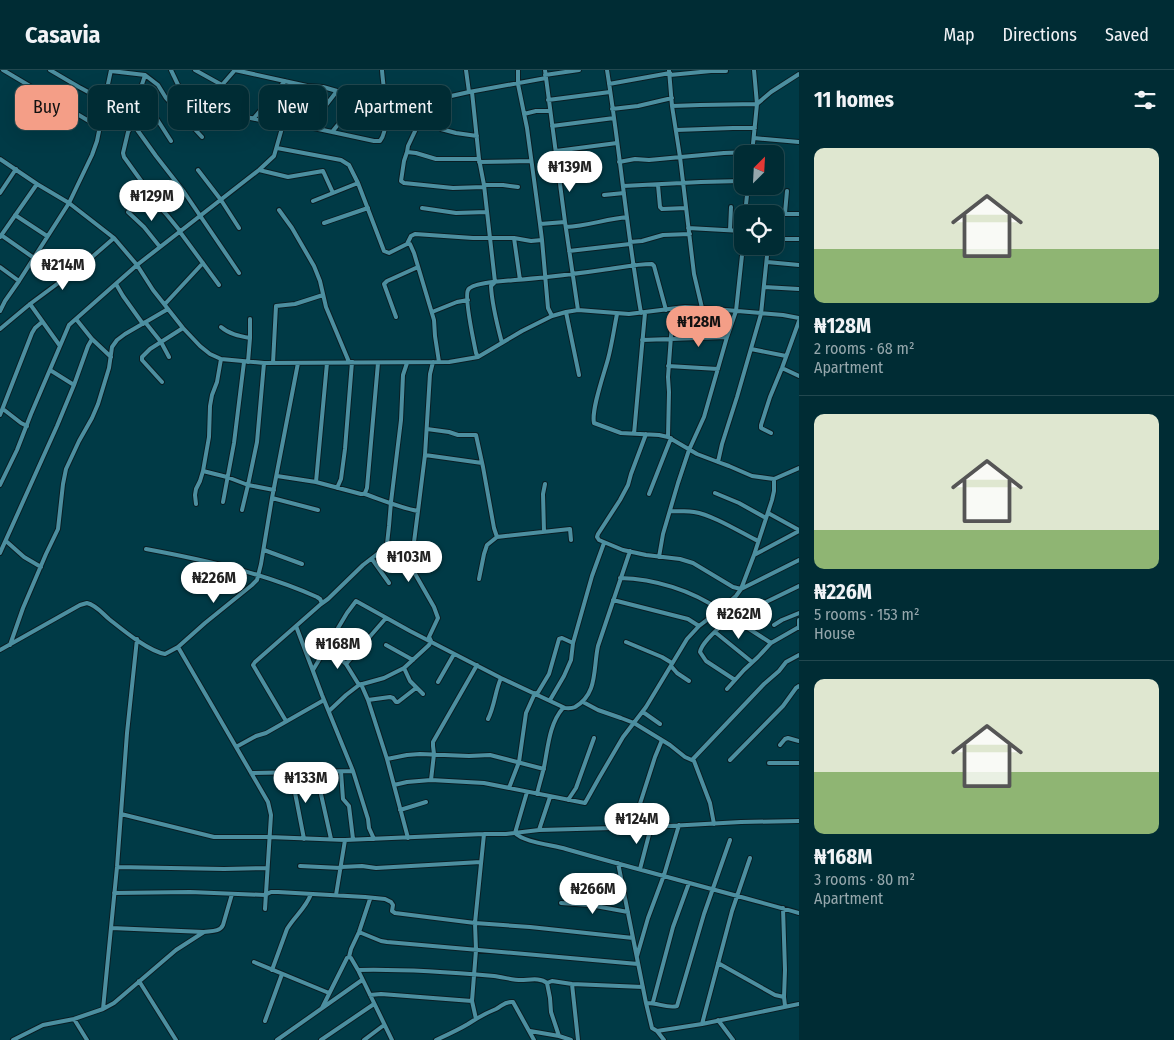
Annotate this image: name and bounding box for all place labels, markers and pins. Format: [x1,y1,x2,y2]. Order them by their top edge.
pin: ₦139M [535,150,605,193]
pin: ₦129M [117,180,187,222]
pin: ₦214M [28,248,98,291]
pin: ₦128M [664,306,734,348]
pin: ₦103M [374,540,444,583]
pin: ₦226M [179,562,249,604]
pin: ₦262M [704,598,774,640]
pin: ₦168M [303,628,373,670]
pin: ₦133M [271,762,341,804]
pin: ₦124M [602,802,672,845]
pin: ₦266M [558,872,628,915]

